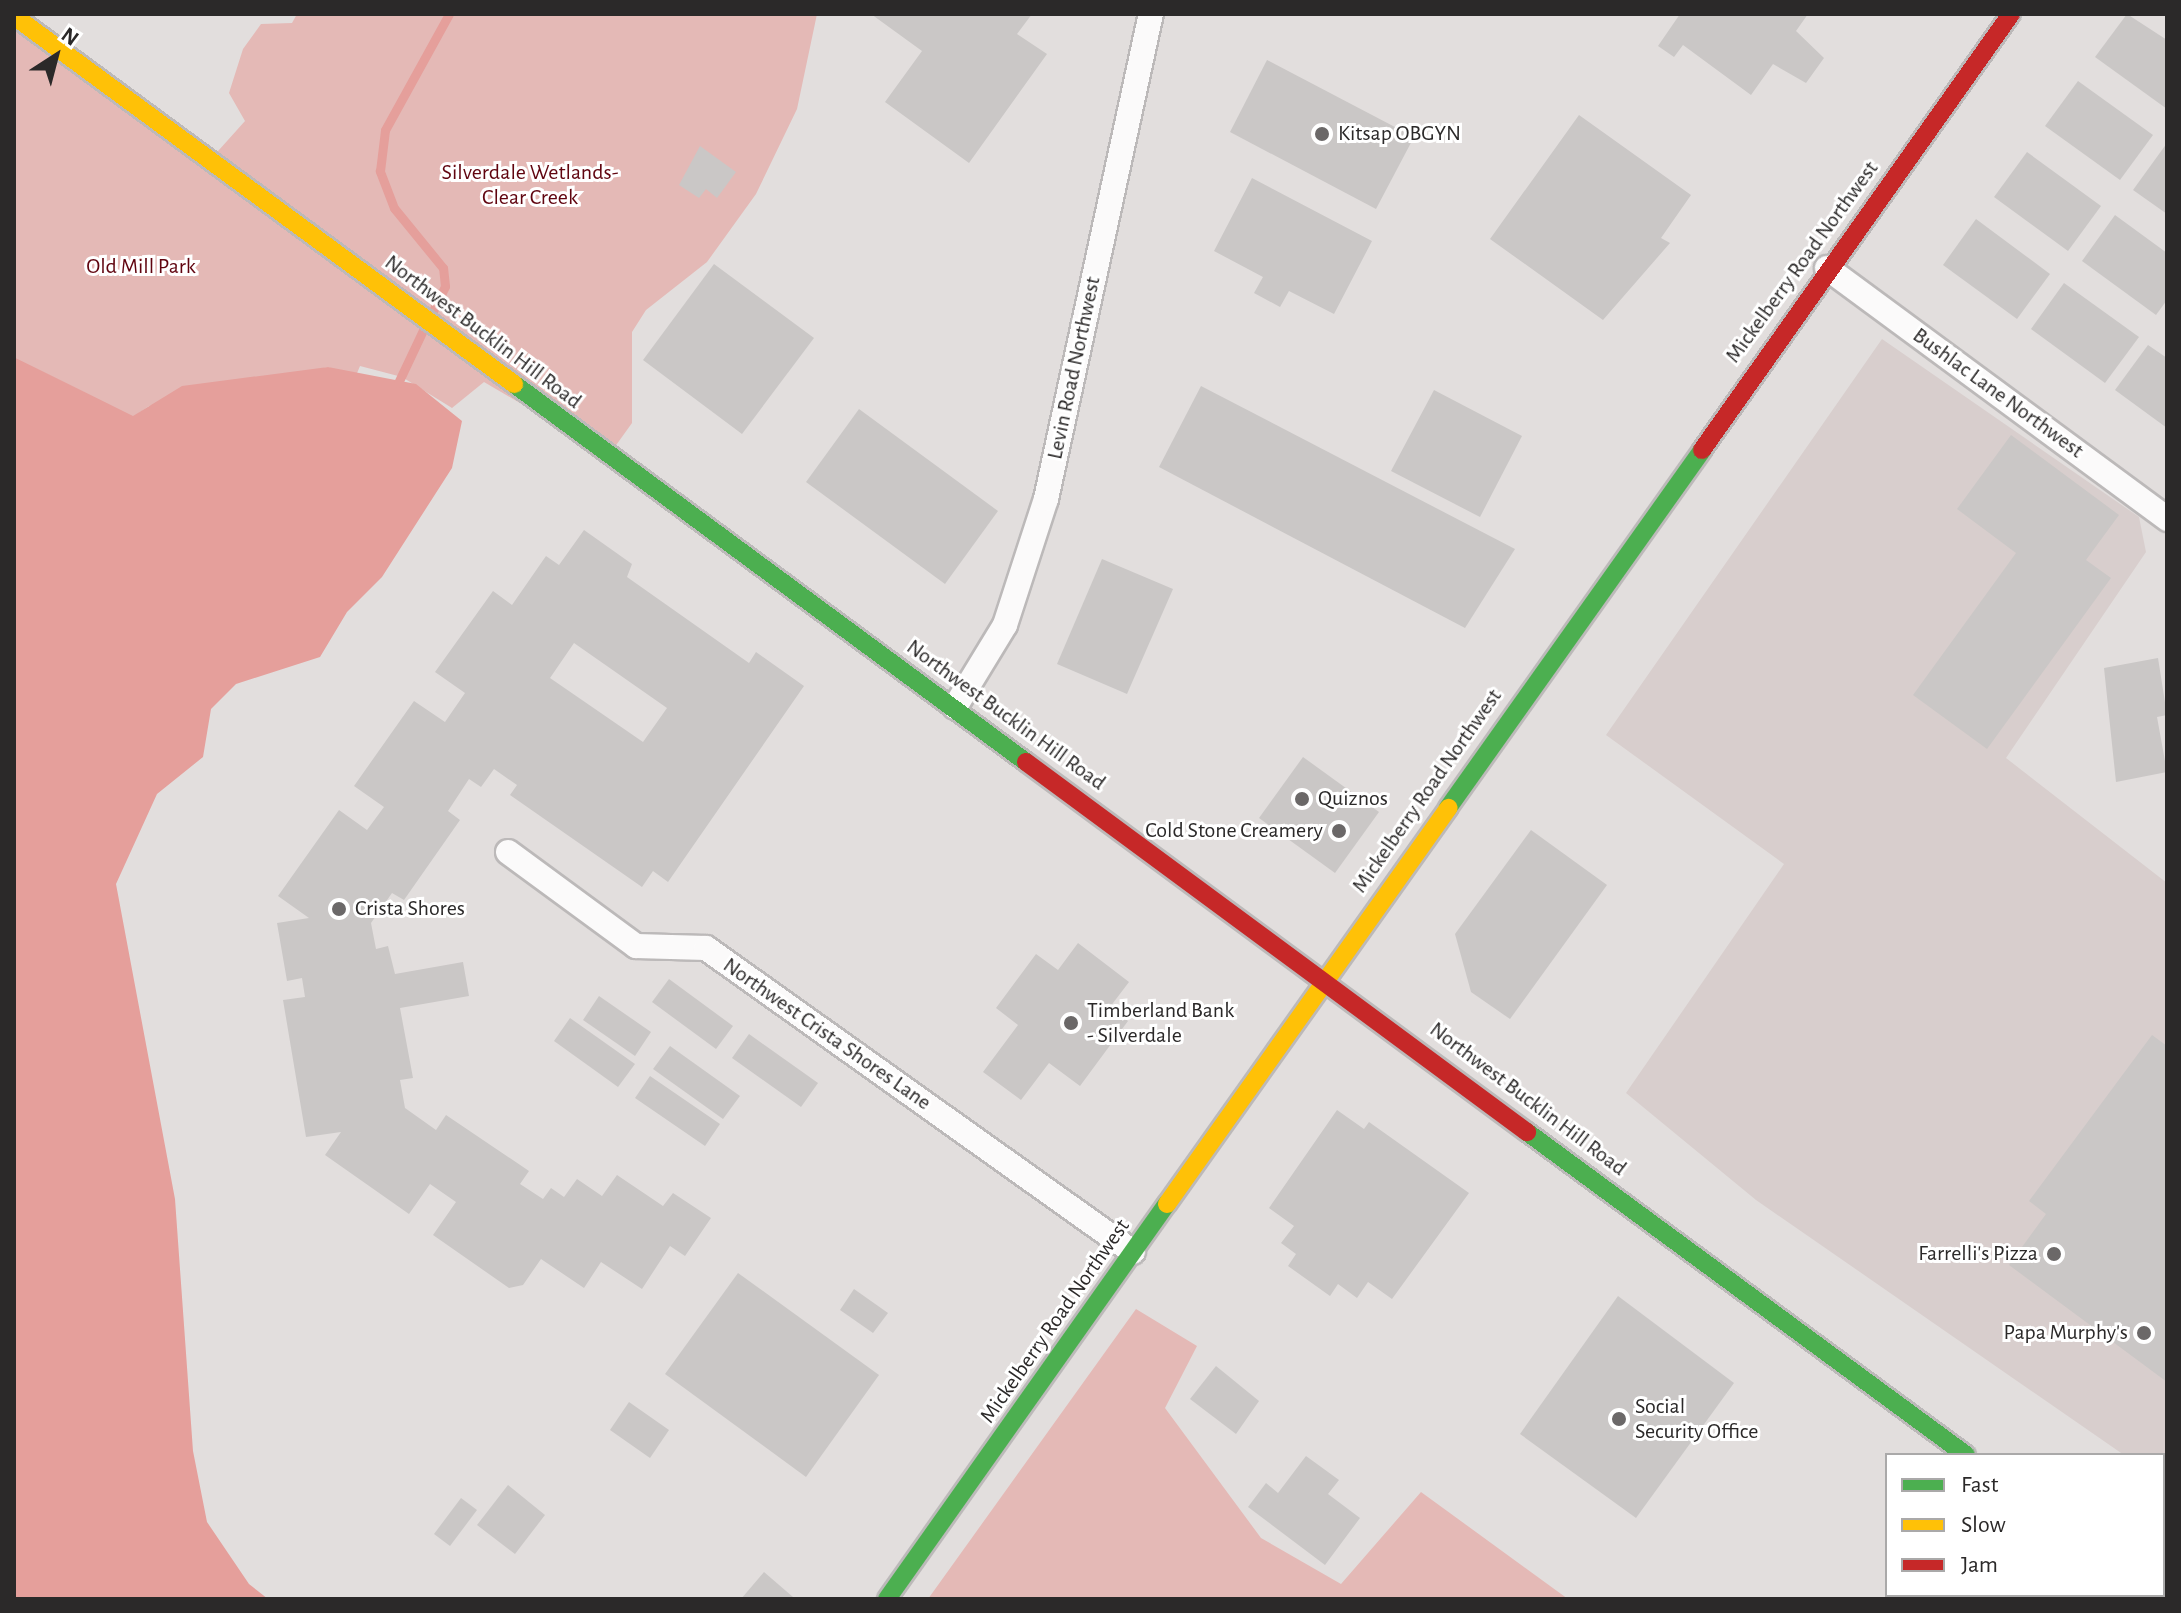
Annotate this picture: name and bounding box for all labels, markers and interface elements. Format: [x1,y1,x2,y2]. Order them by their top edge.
north arrow [16,16,96,96]
text: N [57,23,83,50]
place label: Kitsap OBGYN [1338,121,1461,147]
marker: Kitsap OBGYN [1313,125,1331,143]
street label: Mickelberry Road Northwest [1720,156,1884,368]
park label: Silverdale Wetlands- Clear Creek [442,159,618,210]
street label: Northwest Bucklin Hill Road [379,249,587,415]
park label: Old Mill Park [86,254,196,280]
street label: Levin Road Northwest [1042,274,1106,462]
street label: Bushlac Lane Northwest [1907,322,2089,464]
street label: Northwest Bucklin Hill Road [901,634,1111,796]
street label: Mickelberry Road Northwest [1347,684,1507,898]
place label: Quiznos [1318,786,1388,812]
marker: Quiznos [1293,790,1311,808]
place label: Cold Stone Creamery [1145,818,1323,844]
marker: Cold Stone Creamery [1330,822,1348,840]
place label: Crista Shores [355,896,465,922]
marker: Crista Shores [330,900,348,918]
street label: Northwest Crista Shores Lane [718,952,936,1116]
place label: Timberland Bank - Silverdale [1087,997,1234,1048]
marker: Timberland Bank - Silverdale [1062,1014,1080,1032]
street label: Northwest Bucklin Hill Road [1424,1016,1632,1182]
street label: Mickelberry Road Northwest [975,1214,1135,1428]
place label: Farrelli's Pizza [1918,1241,2038,1267]
marker: Farrelli's Pizza [2045,1245,2063,1263]
place label: Papa Murphy's [2004,1320,2128,1346]
marker: Papa Murphy's [2135,1324,2153,1342]
place label: Social Security Office [1635,1393,1758,1444]
marker: Social Security Office [1610,1410,1628,1428]
legend [1885,1453,2165,1597]
text: Fast [1961,1473,1998,1497]
text: Slow [1961,1513,2006,1537]
text: Jam [1961,1553,1998,1577]

